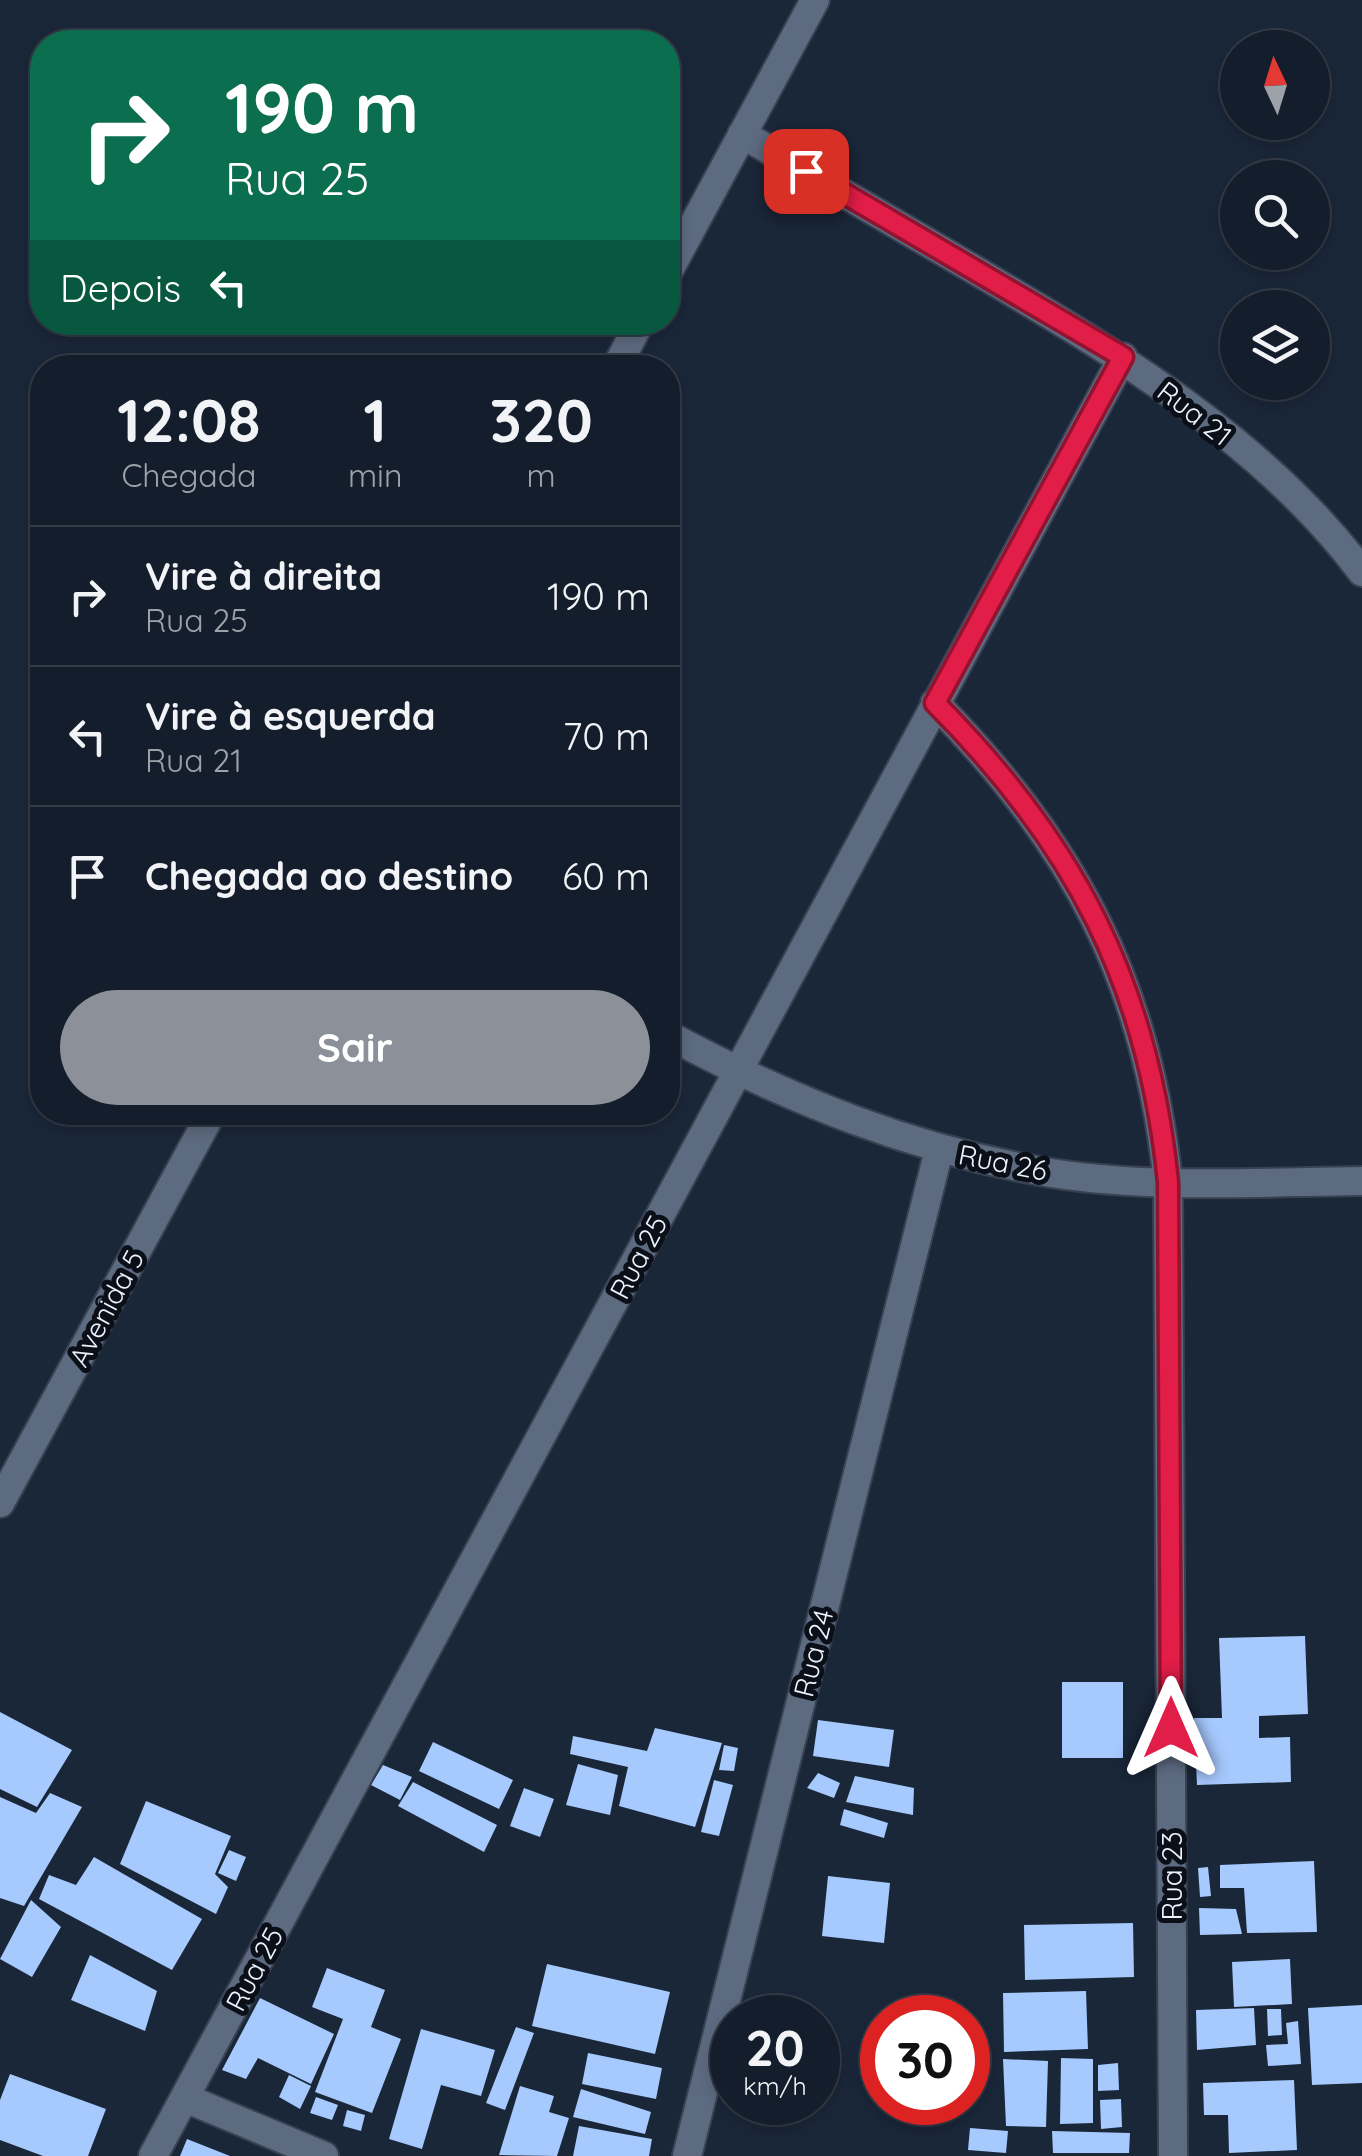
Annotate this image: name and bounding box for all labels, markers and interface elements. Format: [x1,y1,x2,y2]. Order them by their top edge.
north arrow [1220,30,1330,140]
map controls [1220,30,1330,400]
text: 190 m [225,63,419,151]
icon: right [60,70,190,200]
pin [764,129,849,214]
icon: arrive [779,144,834,199]
text: Rua 25 [225,150,369,206]
button: search [1220,160,1330,270]
icon: left [201,260,256,315]
text: Depois [60,264,181,312]
button: layers [1220,290,1330,400]
street label: Rua 21 [1151,373,1239,453]
text: 12:08 [117,382,261,457]
text: 1 [364,382,387,457]
text: 320 [490,382,593,457]
text: Chegada [121,455,256,495]
text: min [348,455,402,495]
text: m [527,455,556,495]
text: Vire à direita [145,552,382,600]
icon: right [60,569,115,624]
text: 190 m [547,572,650,620]
text: Rua 25 [145,600,248,640]
text: Vire à esquerda [145,692,436,740]
icon: left [60,709,115,764]
text: 70 m [563,712,650,760]
text: Rua 21 [145,740,242,780]
icon: arrive [60,849,115,904]
text: Chegada ao destino [145,852,513,900]
text: 60 m [562,852,650,900]
button: Sair [60,990,650,1105]
street label: Rua 26 [956,1136,1050,1188]
street label: Rua 25 [601,1209,675,1305]
street label: Avenida 5 [61,1244,151,1372]
street label: Rua 24 [785,1606,841,1700]
position arrow [1119,1676,1223,1780]
street label: Rua 23 [1154,1831,1189,1921]
street label: Rua 25 [217,1921,291,2017]
speed limit sign: 30 [860,1995,990,2125]
text: 20 [745,2016,805,2079]
text: km/h [743,2070,807,2101]

